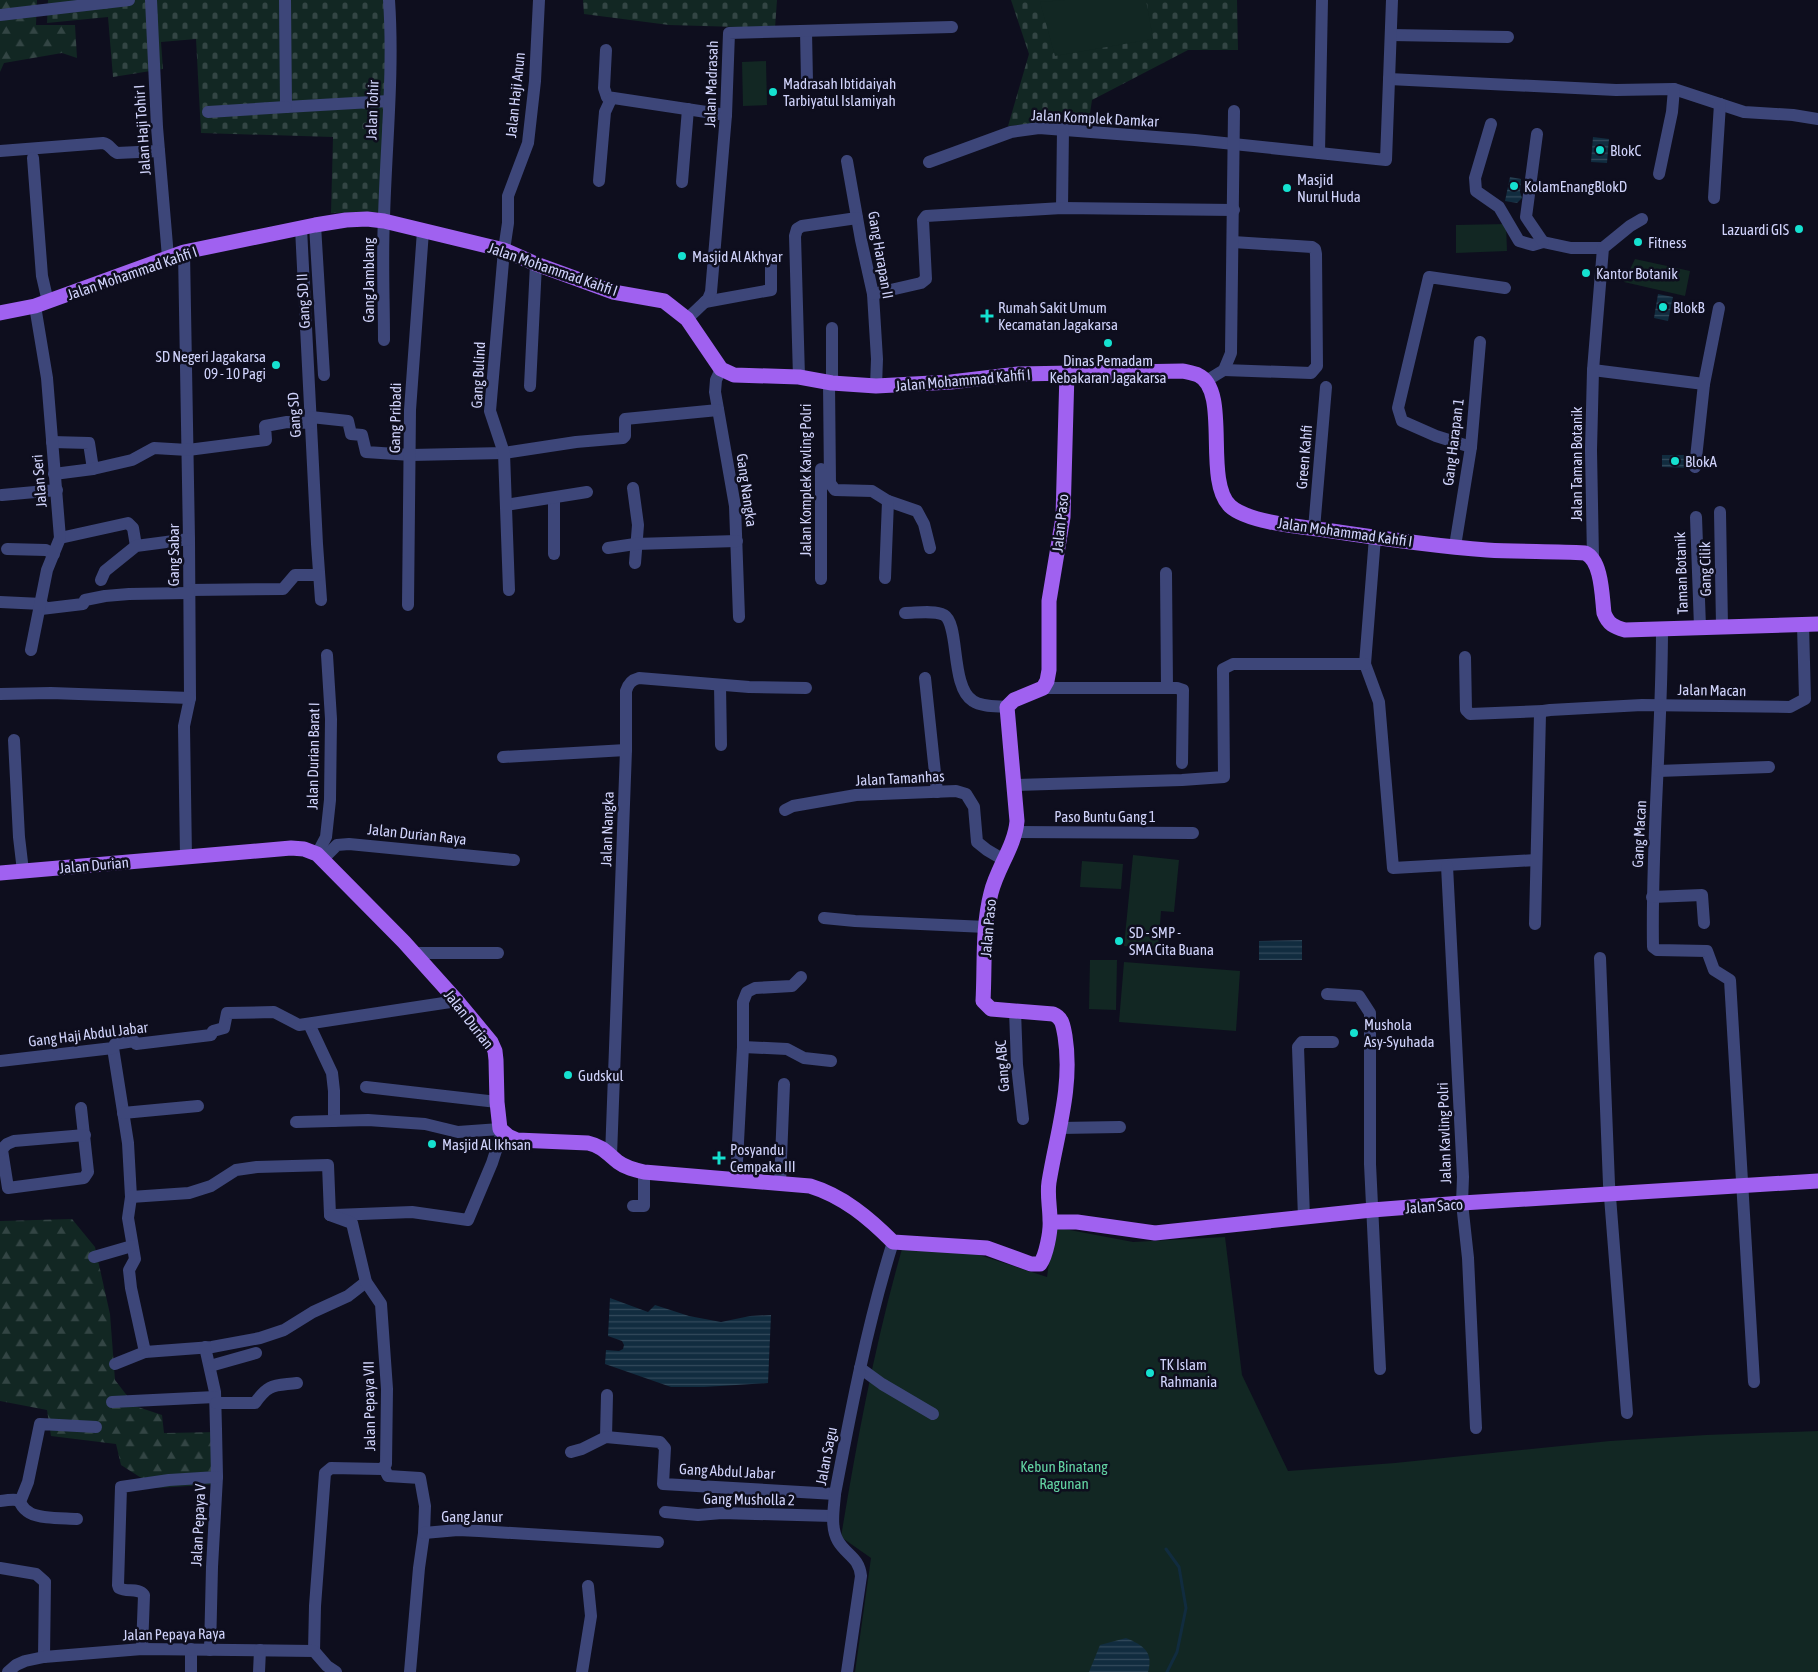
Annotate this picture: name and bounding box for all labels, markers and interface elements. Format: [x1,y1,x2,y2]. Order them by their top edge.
street label: Jalan Madrasah [701,40,721,128]
street label: Jalan Haji Anun [502,51,528,139]
place label: Madrasah Ibtidaiyah Tarbiyatul Islamiyah [783,75,896,109]
street label: Jalan Tohir [362,79,382,140]
street label: Jalan Haji Tohir I [130,84,154,176]
marker: Madrasah Ibtidaiyah Tarbiyatul Islamiyah [767,86,779,98]
street label: Jalan Komplek Damkar [1031,106,1160,130]
place label: BlokC [1610,142,1642,159]
marker: BlokC [1594,144,1606,156]
place label: Masjid Nurul Huda [1297,171,1361,205]
place label: KolamEnangBlokD [1524,178,1627,195]
marker: KolamEnangBlokD [1508,180,1520,192]
marker: Masjid Nurul Huda [1281,182,1293,194]
street label: Gang Harapan II [865,210,897,300]
place label: Lazuardi GIS [1721,221,1789,238]
marker: Lazuardi GIS [1793,223,1805,235]
place label: Fitness [1648,234,1687,251]
marker: Fitness [1632,236,1644,248]
street label: Gang Jamblang [360,237,377,323]
street label: Jalan Mohammad Kahfi I [486,239,620,299]
street label: Jalan Mohammad Kahfi I [65,243,199,303]
place label: Masjid Al Akhyar [692,248,783,265]
marker: Masjid Al Akhyar [676,250,688,262]
place label: Kantor Botanik [1596,265,1678,282]
marker: Kantor Botanik [1580,267,1592,279]
street label: Gang SD II [293,273,313,329]
place label: Rumah Sakit Umum Kecamatan Jagakarsa [998,299,1118,333]
place label: BlokB [1673,299,1705,316]
marker: BlokB [1657,301,1669,313]
marker: Rumah Sakit Umum Kecamatan Jagakarsa [980,309,994,323]
marker: Dinas Pemadam Kebakaran Jagakarsa [1102,337,1114,349]
street label: Gang Bulind [468,341,488,409]
place label: SD Negeri Jagakarsa 09 - 10 Pagi [156,348,266,382]
place label: Dinas Pemadam Kebakaran Jagakarsa [1049,352,1167,386]
marker: SD Negeri Jagakarsa 09 - 10 Pagi [270,359,282,371]
street label: Jalan Mohammad Kahfi I [895,366,1031,394]
street label: Gang Pribadi [386,383,404,453]
street label: Gang SD [284,392,304,438]
street label: Gang Harapan 1 [1439,397,1467,487]
street label: Jalan Komplek Kavling Polri [797,404,814,556]
street label: Jalan Taman Botanik [1568,406,1585,521]
street label: Green Kahfi [1293,424,1315,490]
street label: Gang Nangka [733,452,761,528]
place label: BlokA [1685,453,1718,470]
street label: Jalan Seri [28,454,50,508]
marker: BlokA [1669,455,1681,467]
street label: Jalan Paso [1048,493,1072,553]
street label: Jalan Mohammad Kahfi I [1277,514,1413,550]
street label: Gang Sabar [165,523,182,586]
street label: Taman Botanik [1671,531,1691,614]
street label: Gang Cilik [1696,541,1714,597]
street label: Jalan Macan [1677,681,1747,699]
street label: Jalan Durian Barat I [304,702,322,810]
street label: Jalan Tamanhas [855,767,945,789]
street label: Jalan Nangka [597,791,617,867]
street label: Gang Macan [1629,800,1649,868]
street label: Paso Buntu Gang 1 [1054,808,1156,825]
street label: Jalan Durian Raya [367,820,467,848]
street label: Jalan Durian [58,853,130,877]
street label: Jalan Paso [977,898,999,958]
place label: SD - SMP - SMA Cita Buana [1129,924,1214,958]
marker: SD - SMP - SMA Cita Buana [1113,935,1125,947]
street label: Jalan Durian [441,986,497,1052]
place label: Mushola Asy-Syuhada [1364,1016,1435,1050]
street label: Gang Haji Abdul Jabar [27,1018,149,1050]
marker: Mushola Asy-Syuhada [1348,1027,1360,1039]
street label: Gang ABC [992,1039,1012,1092]
place label: Gudskul [578,1067,623,1084]
marker: Gudskul [562,1069,574,1081]
street label: Jalan Kavling Polri [1434,1082,1454,1184]
place label: Masjid Al Ikhsan [442,1136,531,1153]
marker: Masjid Al Ikhsan [426,1138,438,1150]
place label: Posyandu Cempaka III [730,1141,796,1175]
marker: Posyandu Cempaka III [712,1151,726,1165]
street label: Jalan Saco [1405,1195,1463,1217]
place label: TK Islam Rahmania [1160,1356,1217,1390]
street label: Jalan Pepaya VII [360,1361,378,1451]
marker: TK Islam Rahmania [1144,1367,1156,1379]
street label: Jalan Sagu [812,1425,840,1487]
park label: Kebun Binatang Ragunan [1020,1458,1108,1492]
street label: Gang Abdul Jabar [679,1460,776,1482]
street label: Jalan Pepaya V [187,1483,209,1567]
street label: Gang Musholla 2 [703,1490,795,1508]
street label: Gang Janur [441,1508,503,1525]
street label: Jalan Pepaya Raya [123,1625,226,1643]

